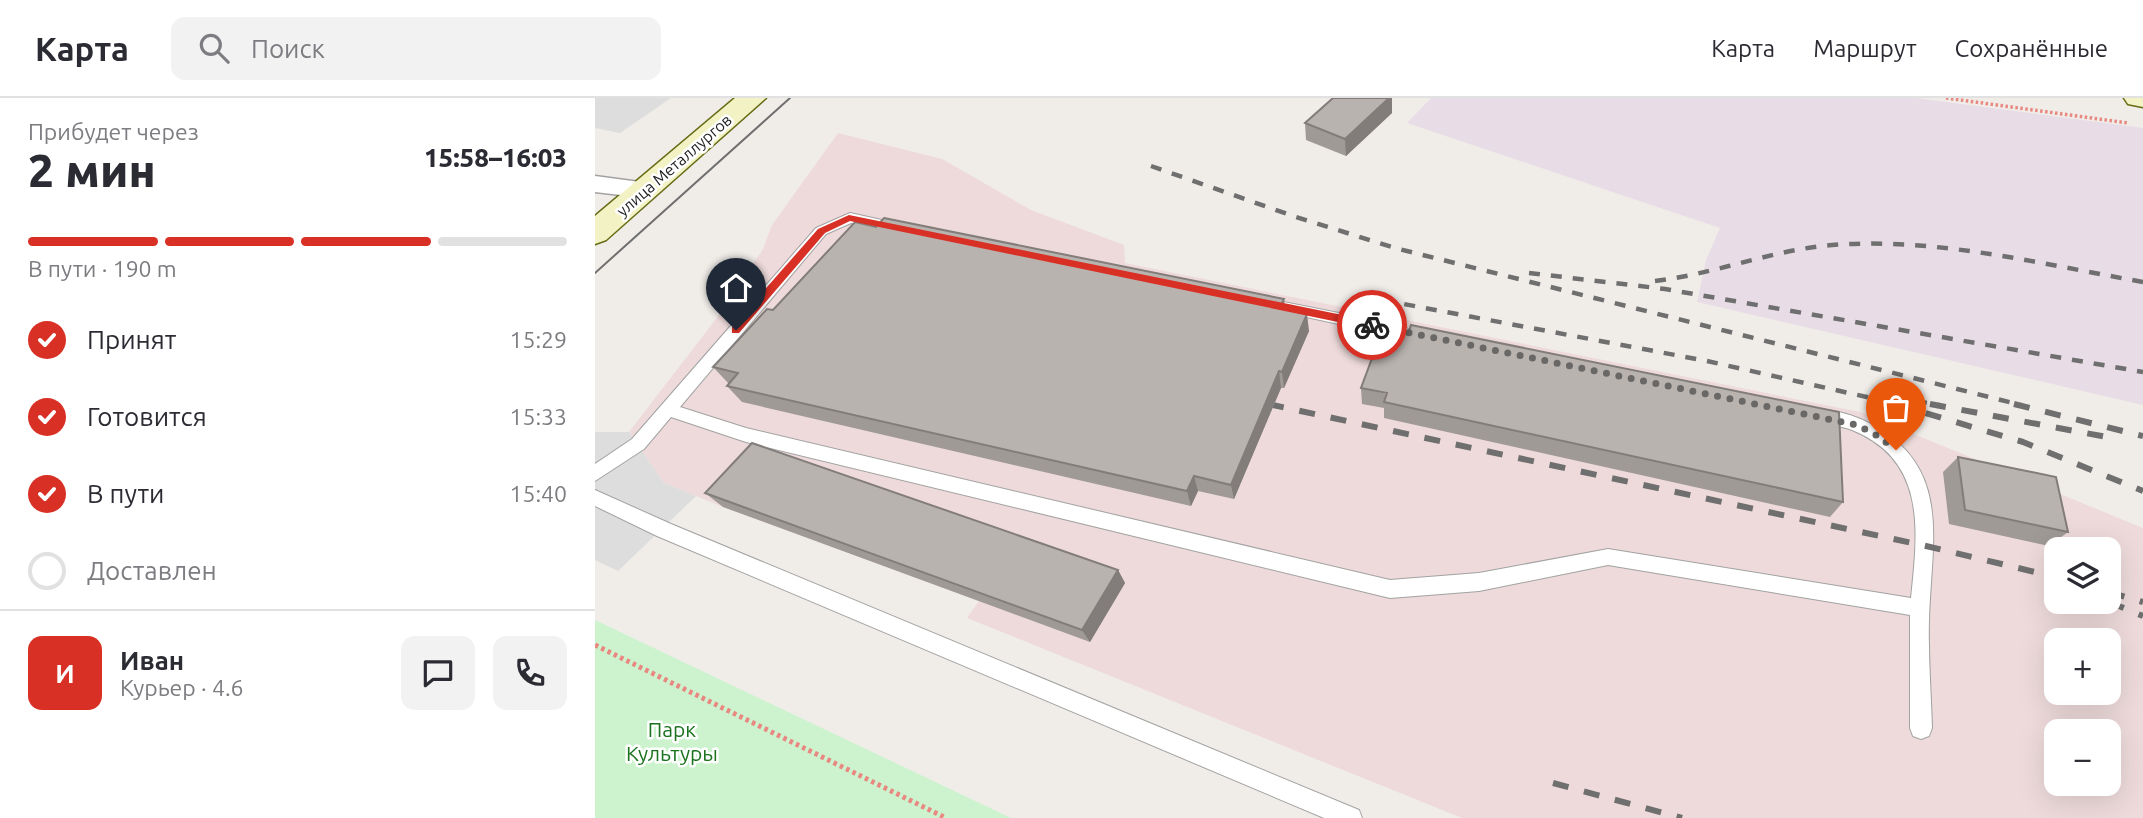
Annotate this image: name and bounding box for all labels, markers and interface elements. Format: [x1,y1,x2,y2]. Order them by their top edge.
search box [171,17,661,80]
icon: search [195,29,233,67]
text: Карта [35,30,129,67]
text: Поиск [251,34,325,63]
text: Карта [1711,35,1775,62]
text: Маршрут [1813,35,1917,62]
text: Сохранённые [1955,35,2108,62]
street label: улица Металлургов [613,110,735,220]
text: Прибудет через [28,119,199,144]
text: 15:58–16:03 [424,143,567,172]
text: 2 мин [28,144,156,196]
text: В пути · 190 m [28,256,177,281]
pin [706,258,766,330]
icon: home [717,269,755,307]
courier [1337,290,1407,360]
icon: bike [1353,306,1391,344]
icon: check [28,321,66,359]
text: Принят [87,325,176,354]
text: 15:29 [509,327,567,352]
pin [1866,378,1926,450]
icon: bag [1877,389,1915,427]
icon: check [28,398,66,436]
text: Готовится [87,402,207,431]
text: 15:33 [509,404,567,429]
icon: check [28,475,66,513]
text: В пути [87,479,164,508]
text: 15:40 [509,481,567,506]
map controls [2044,537,2121,796]
button: layers [2044,537,2121,614]
text: Доставлен [87,556,217,585]
button: + [2044,628,2121,705]
button: chat [401,636,475,710]
button: phone [493,636,567,710]
text: Иван [120,646,184,675]
text: И [55,659,75,688]
text: Курьер · 4.6 [120,675,244,700]
park label: Парк Культуры [626,717,718,765]
button: − [2044,719,2121,796]

